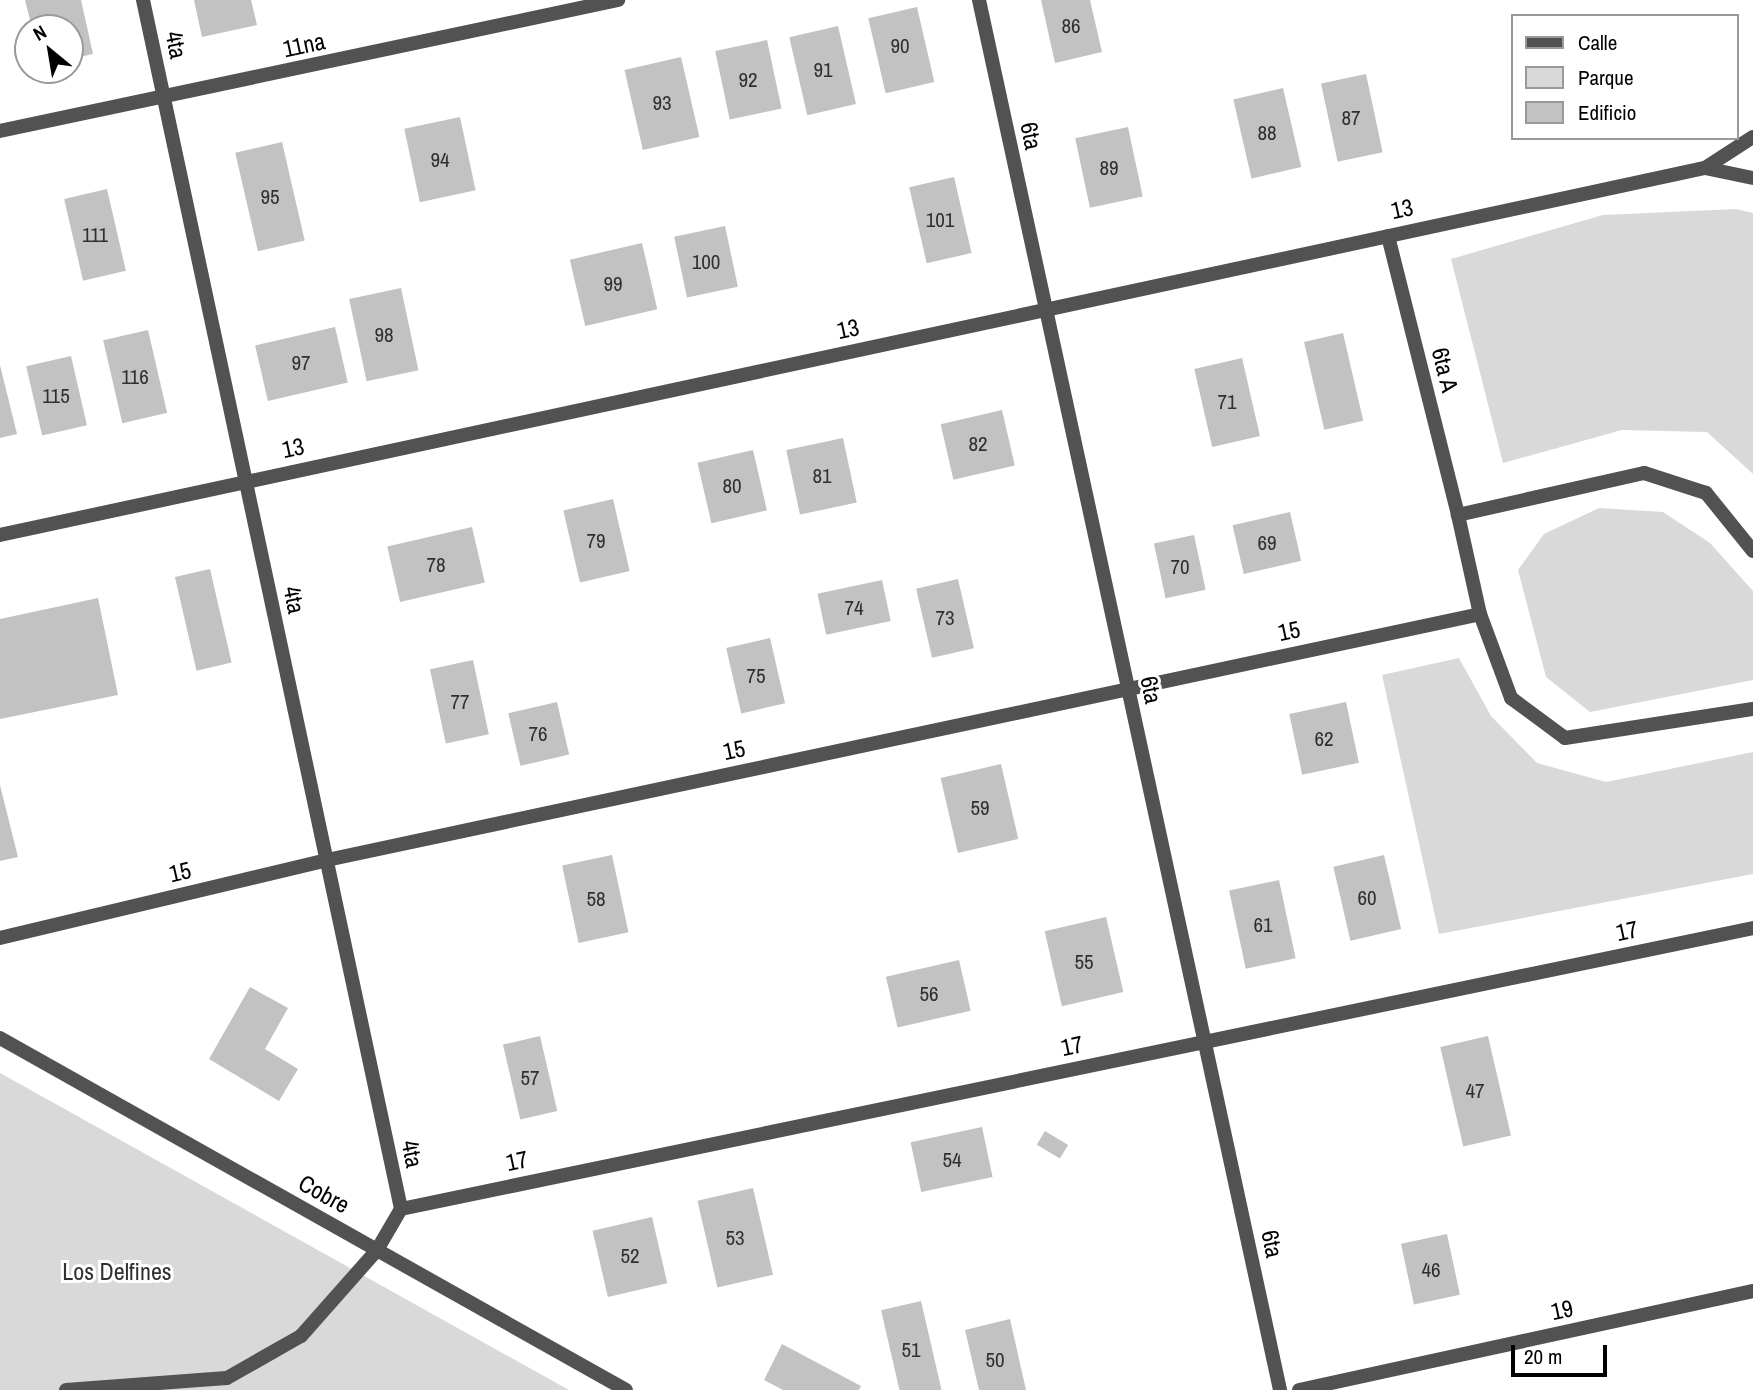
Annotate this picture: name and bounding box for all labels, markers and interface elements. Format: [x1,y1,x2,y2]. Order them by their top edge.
house number: 86 [1061,13,1081,39]
north arrow [14,14,84,84]
legend [1512,14,1739,140]
text: N [28,18,51,47]
street label: 11na [280,27,328,63]
text: Calle [1578,28,1617,57]
street label: 4ta [159,29,193,61]
house number: 90 [890,33,910,59]
house number: 91 [813,57,833,83]
text: Parque [1578,63,1634,92]
house number: 92 [738,67,758,93]
house number: 93 [652,90,672,116]
text: Edificio [1578,98,1636,127]
house number: 87 [1341,105,1361,131]
street label: 6ta [1014,120,1048,152]
house number: 88 [1257,120,1277,146]
house number: 94 [430,147,450,173]
house number: 89 [1099,155,1119,181]
house number: 95 [260,184,280,210]
street label: 13 [1388,193,1416,225]
house number: 101 [926,207,954,233]
house number: 111 [82,222,108,248]
house number: 100 [692,249,720,275]
house number: 99 [603,271,623,297]
street label: 13 [834,313,862,345]
house number: 98 [374,322,394,348]
street label: 6ta A [1425,344,1465,396]
house number: 97 [291,350,311,376]
house number: 116 [121,364,149,390]
house number: 115 [42,383,70,409]
house number: 71 [1217,389,1237,415]
house number: 82 [968,431,988,457]
street label: 13 [279,432,307,464]
house number: 81 [812,463,832,489]
house number: 80 [722,473,742,499]
house number: 79 [586,528,606,554]
house number: 69 [1257,530,1277,556]
house number: 78 [426,552,446,578]
house number: 70 [1170,554,1190,580]
street label: 4ta [277,584,311,616]
house number: 74 [844,595,864,621]
house number: 73 [935,605,955,631]
street label: 15 [1275,615,1303,647]
house number: 75 [746,663,766,689]
street label: 6ta [1134,674,1168,706]
house number: 77 [450,689,470,715]
house number: 76 [528,721,548,747]
house number: 62 [1314,726,1334,752]
street label: 15 [720,734,748,766]
house number: 59 [970,795,990,821]
street label: 15 [166,856,194,888]
house number: 60 [1357,885,1377,911]
house number: 58 [586,886,606,912]
house number: 61 [1253,912,1273,938]
street label: 17 [1613,915,1641,947]
house number: 55 [1074,949,1094,975]
house number: 56 [919,981,939,1007]
street label: 17 [1058,1030,1086,1062]
house number: 57 [520,1065,540,1091]
house number: 47 [1465,1078,1485,1104]
street label: 4ta [395,1138,429,1170]
street label: 17 [503,1145,531,1177]
house number: 54 [942,1147,962,1173]
street label: Cobre [294,1168,354,1220]
house number: 53 [725,1225,745,1251]
street label: 6ta [1255,1228,1289,1260]
house number: 52 [620,1243,640,1269]
house number: 46 [1421,1257,1441,1283]
park label: Los Delfines [62,1258,172,1286]
street label: 19 [1548,1294,1576,1326]
scale bar [1515,1330,1611,1374]
house number: 51 [901,1337,921,1363]
text: 20 m [1524,1342,1562,1371]
house number: 50 [985,1347,1005,1373]

